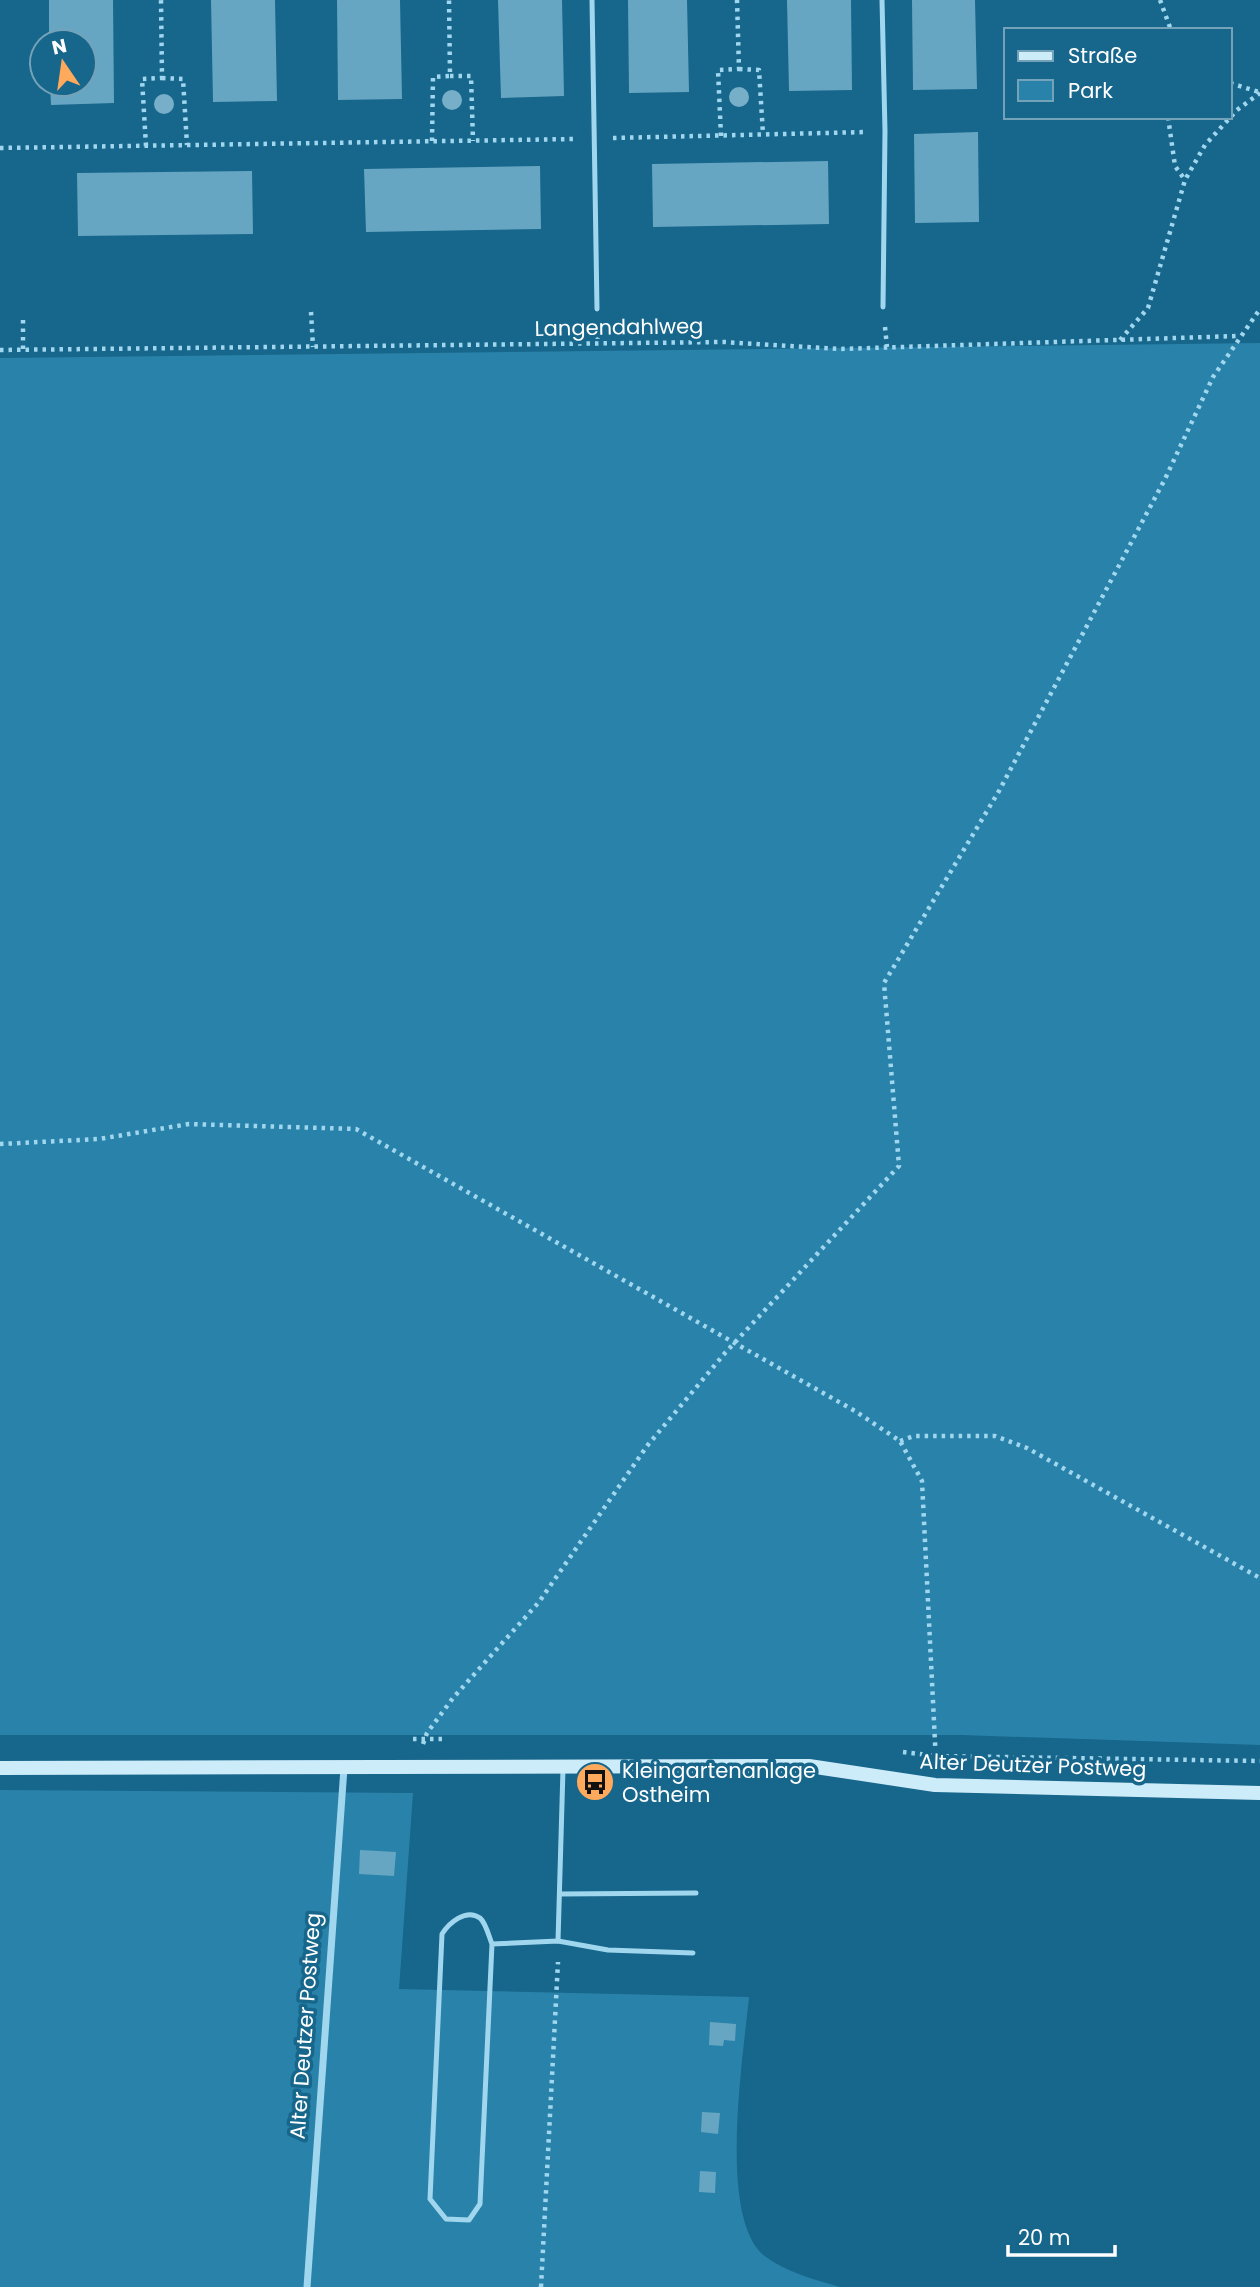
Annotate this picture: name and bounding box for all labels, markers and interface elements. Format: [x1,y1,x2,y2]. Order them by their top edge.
north arrow [28,28,98,98]
legend [1004,28,1232,119]
text: N [49,32,69,62]
text: Straße [1068,41,1137,70]
text: Park [1068,76,1113,105]
street label: Langendahlweg [534,311,704,343]
street label: Alter Deutzer Postweg [919,1747,1147,1783]
place label: Kleingartenanlage Ostheim [622,1756,816,1809]
bus stop icon: Kleingartenanlage Ostheim [574,1761,616,1803]
street label: Alter Deutzer Postweg [283,1912,327,2140]
scale bar [1008,2214,1115,2258]
text: 20 m [1018,2223,1071,2252]

